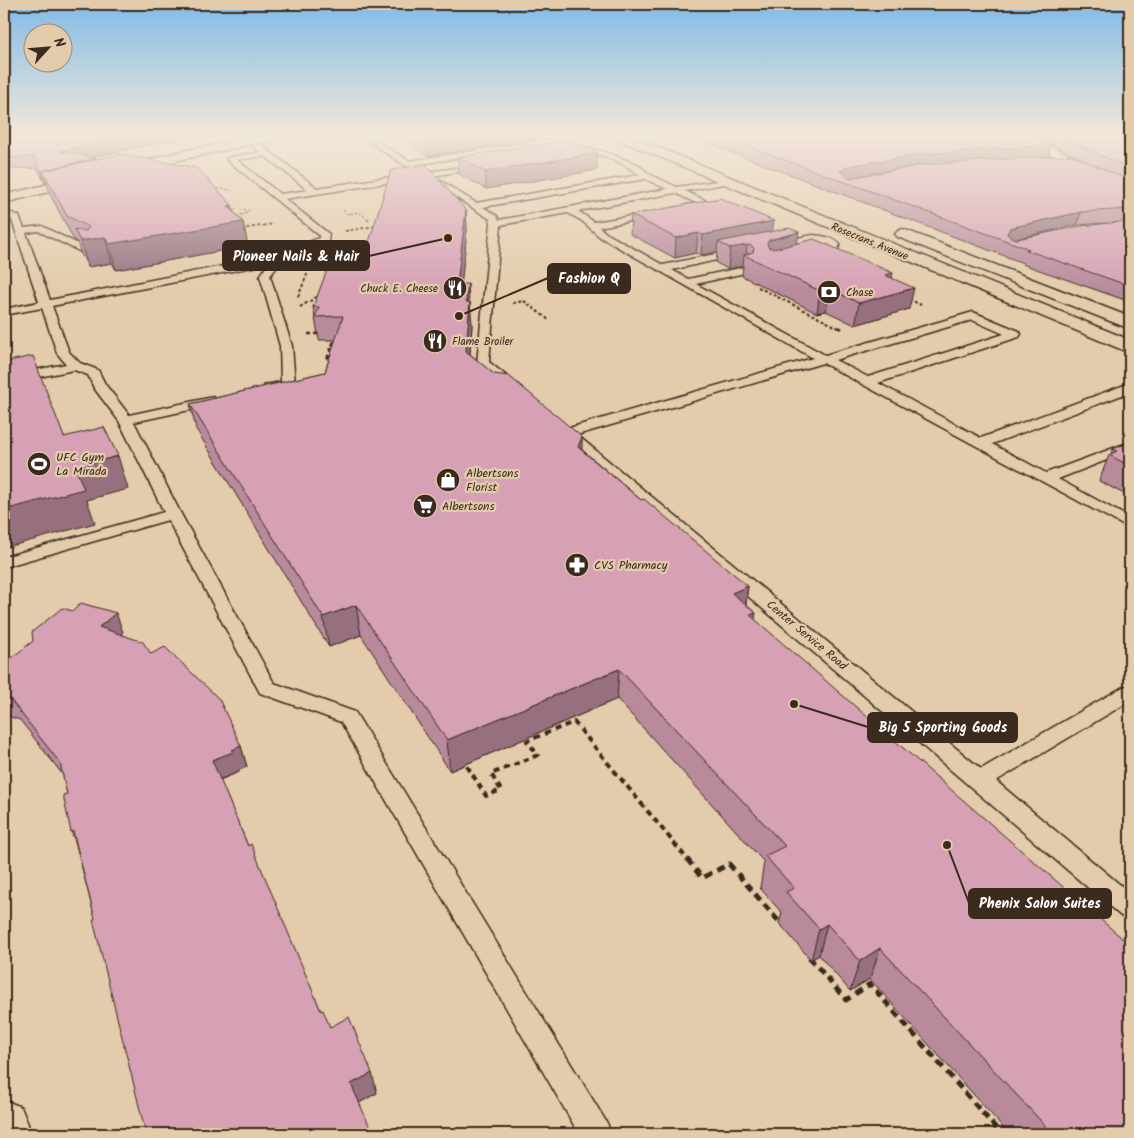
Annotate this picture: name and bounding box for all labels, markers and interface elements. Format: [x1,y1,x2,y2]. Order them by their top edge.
north arrow [22,22,72,72]
text: N [47,34,71,52]
street label: Rosecrans Avenue [828,218,911,266]
callout: Pioneer Nails & Hair [223,241,369,270]
text: Pioneer Nails & Hair [233,246,360,268]
callout: Fashion Q [548,264,630,293]
text: Fashion Q [558,268,621,290]
restaurant icon: Chuck E. Cheese [442,275,468,301]
bank icon: Chase [816,279,842,305]
place label: Chuck E. Cheese [360,280,438,298]
place label: Chase [846,284,873,302]
restaurant icon: Flame Broiler [422,328,448,354]
place label: Flame Broiler [452,333,515,351]
place label: UFC Gym La Mirada [56,448,107,481]
sports icon: UFC Gym La Mirada [26,451,52,477]
place label: Albertsons Florist [466,464,519,497]
shop icon: Albertsons Florist [435,467,461,493]
supermarket icon: Albertsons [412,493,438,519]
place label: Albertsons [442,497,495,516]
pharmacy icon: CVS Pharmacy [564,552,590,578]
place label: CVS Pharmacy [594,556,668,575]
street label: Center Service Road [762,596,852,676]
callout: Big 5 Sporting Goods [868,713,1017,742]
text: Big 5 Sporting Goods [879,717,1008,739]
callout: Phenix Salon Suites [969,889,1111,918]
text: Phenix Salon Suites [979,893,1101,915]

